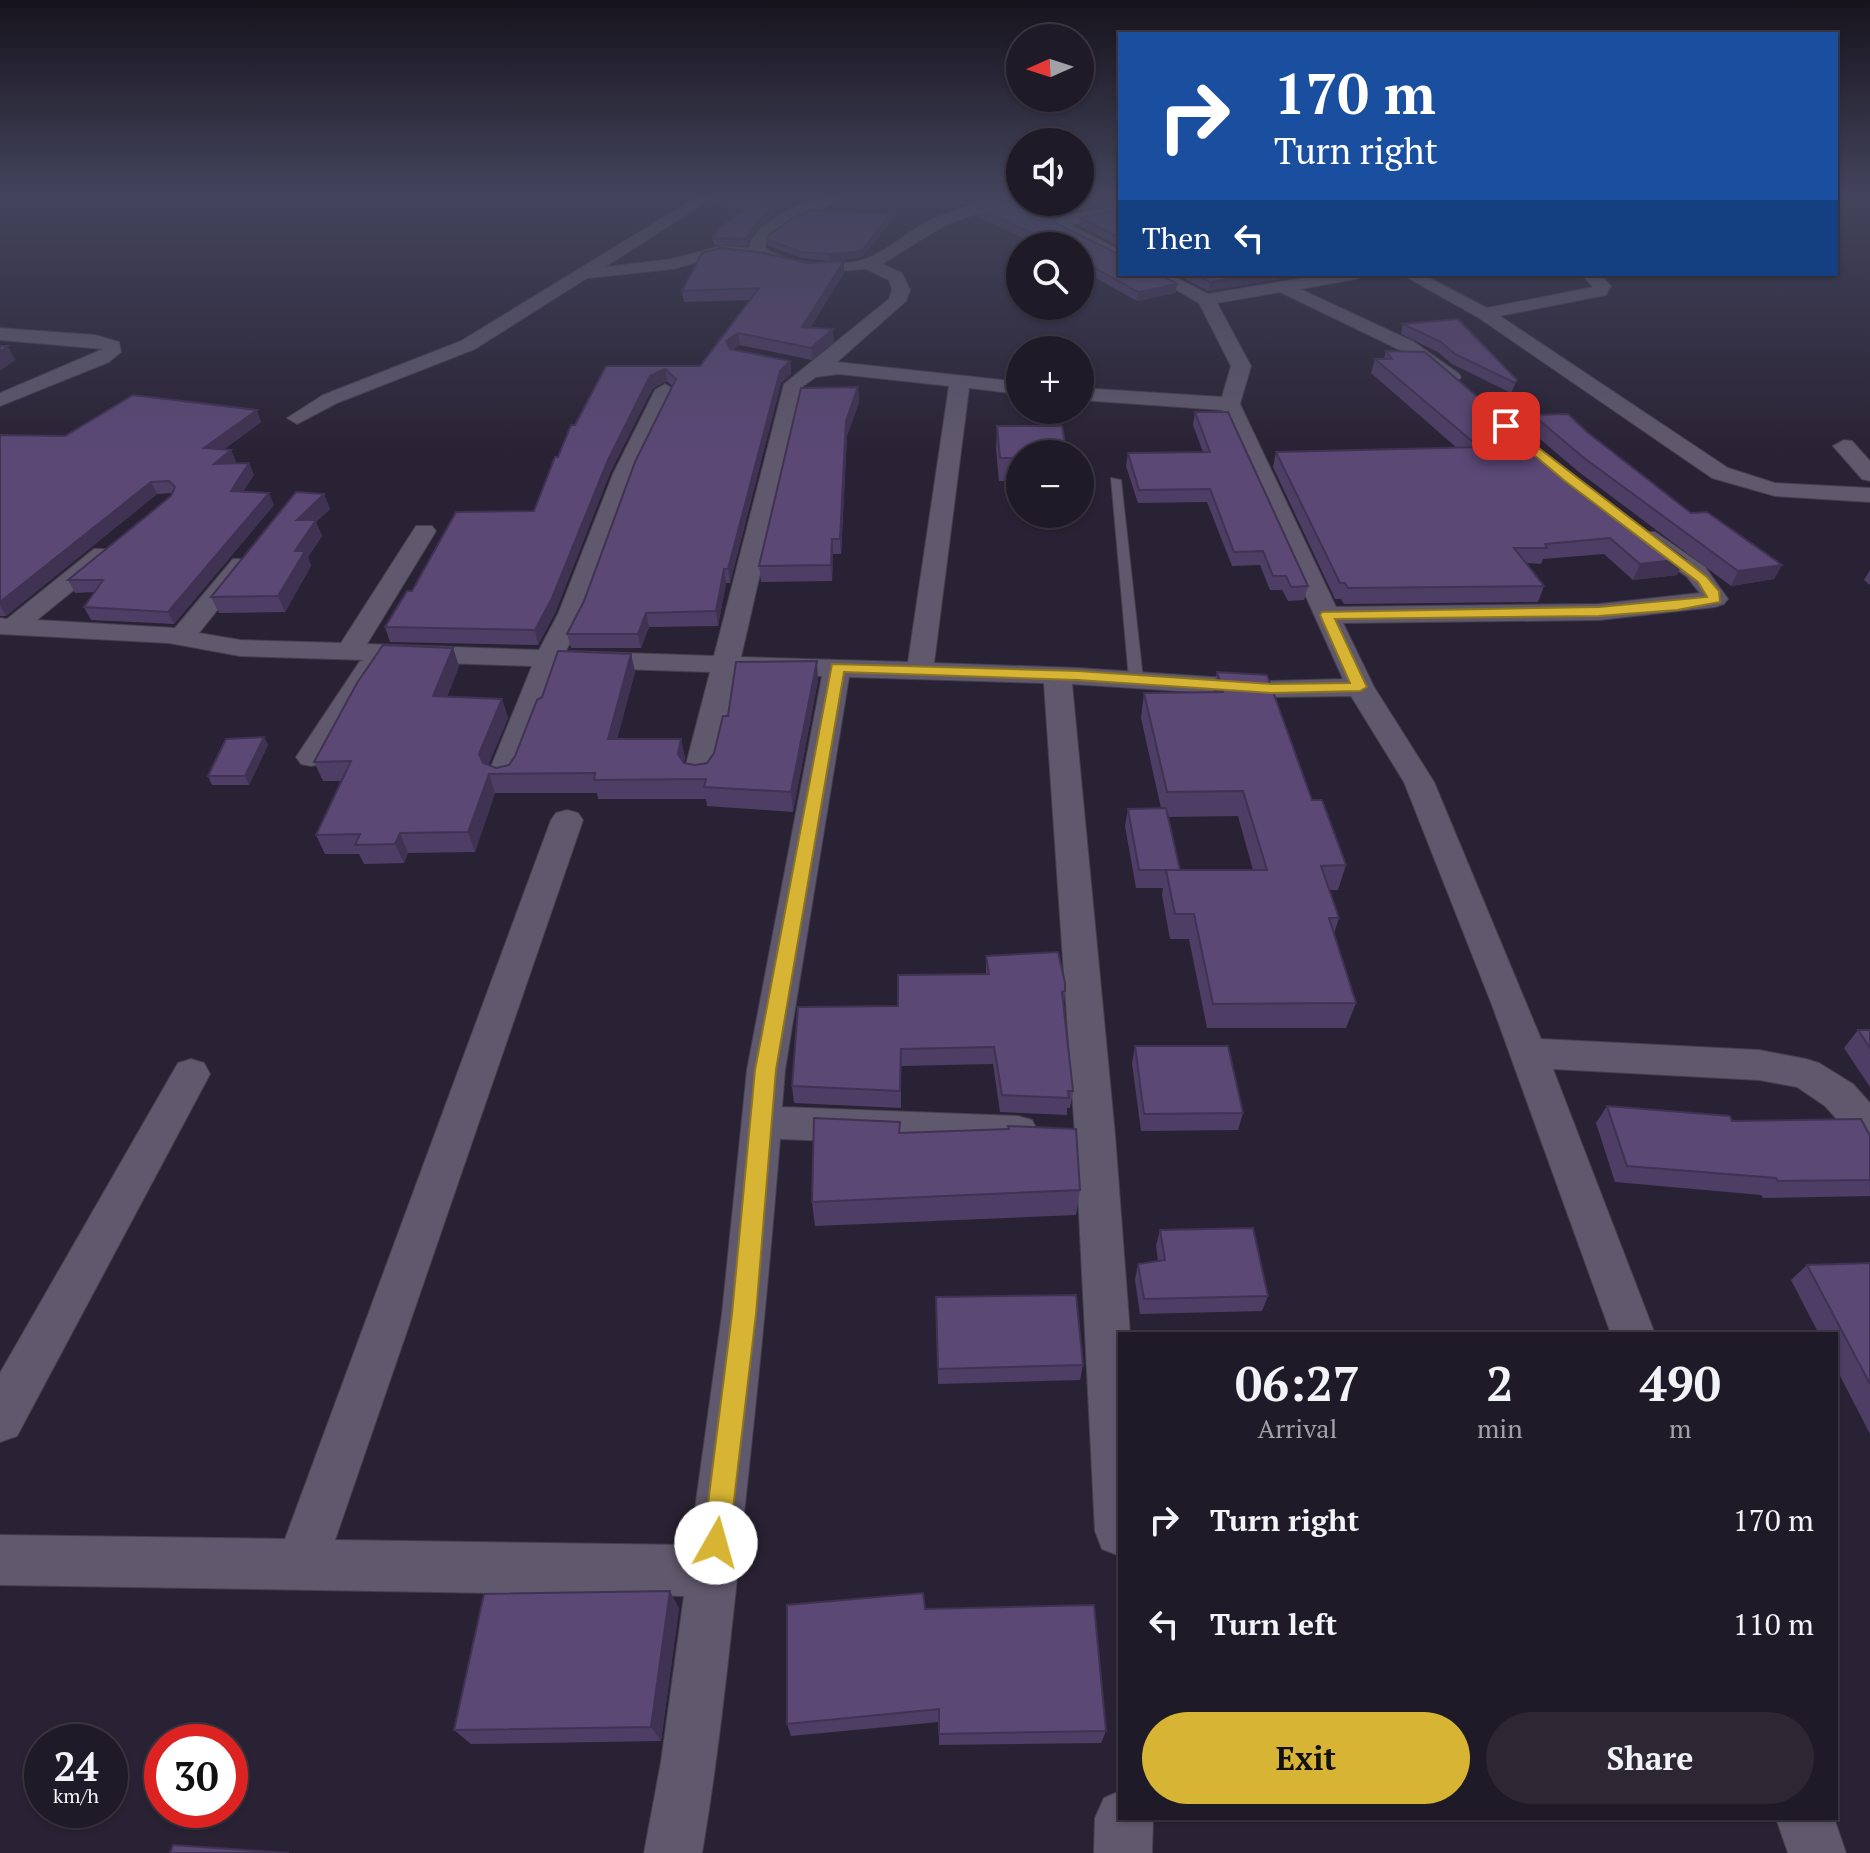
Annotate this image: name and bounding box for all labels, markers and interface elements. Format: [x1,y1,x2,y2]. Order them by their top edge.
north arrow [1006,24,1094,112]
map controls [1006,24,1094,528]
text: 170 m [1274,56,1436,130]
icon: right [1142,64,1246,168]
text: Turn right [1274,127,1438,174]
button: sound [1006,128,1094,216]
icon: left [1227,216,1271,260]
text: Then [1142,218,1211,258]
button: search [1006,232,1094,320]
button: + [1006,336,1094,424]
pin [1472,392,1540,460]
icon: arrive [1484,404,1528,448]
button: − [1006,440,1094,528]
text: 06:27 [1235,1351,1360,1415]
text: 2 [1486,1351,1513,1415]
text: 490 [1640,1351,1721,1415]
text: Arrival [1258,1411,1337,1445]
text: min [1477,1411,1523,1445]
text: m [1669,1411,1692,1445]
icon: right [1142,1498,1186,1542]
text: Turn right [1210,1500,1359,1540]
text: 170 m [1733,1500,1814,1540]
position arrow [674,1501,758,1585]
icon: left [1142,1602,1186,1646]
text: Turn left [1210,1604,1337,1644]
text: 110 m [1733,1604,1814,1644]
button: Exit [1142,1712,1470,1804]
button: Share [1486,1712,1814,1804]
speed limit sign: 30 [144,1724,248,1828]
text: 24 [53,1739,99,1792]
text: km/h [53,1782,99,1809]

